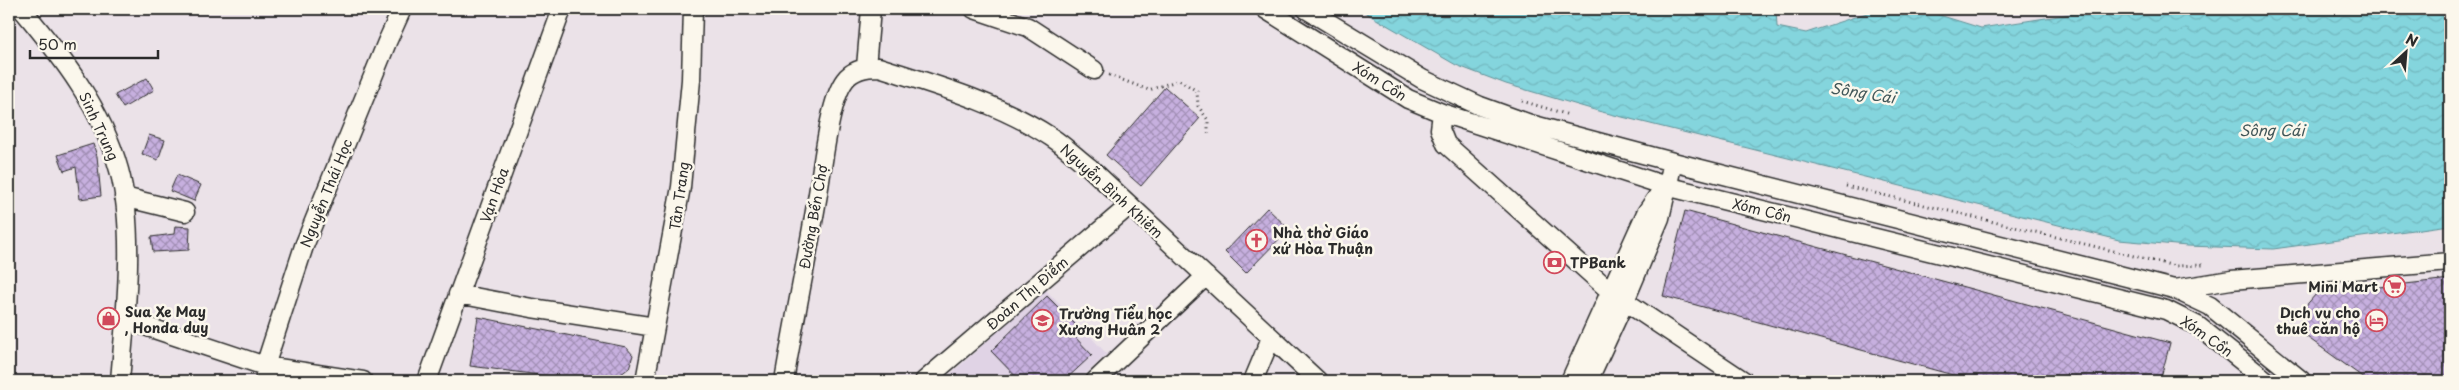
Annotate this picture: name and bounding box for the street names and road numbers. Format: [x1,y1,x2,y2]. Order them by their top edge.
street label: Xóm Cồn [1349,56,1411,106]
street label: Sinh Trung [74,88,124,164]
street label: Nguyễn Thái Học [295,136,357,250]
street label: Nguyễn Bình Khiêm [1056,139,1168,243]
street label: Tân Trang [664,160,694,232]
street label: Đường Bến Chợ [794,162,833,271]
street label: Vạn Hòa [474,164,514,225]
street label: Xóm Cồn [1731,193,1793,227]
street label: Đoàn Thị Điểm [981,251,1073,335]
street label: Xóm Cồn [2177,310,2237,362]

